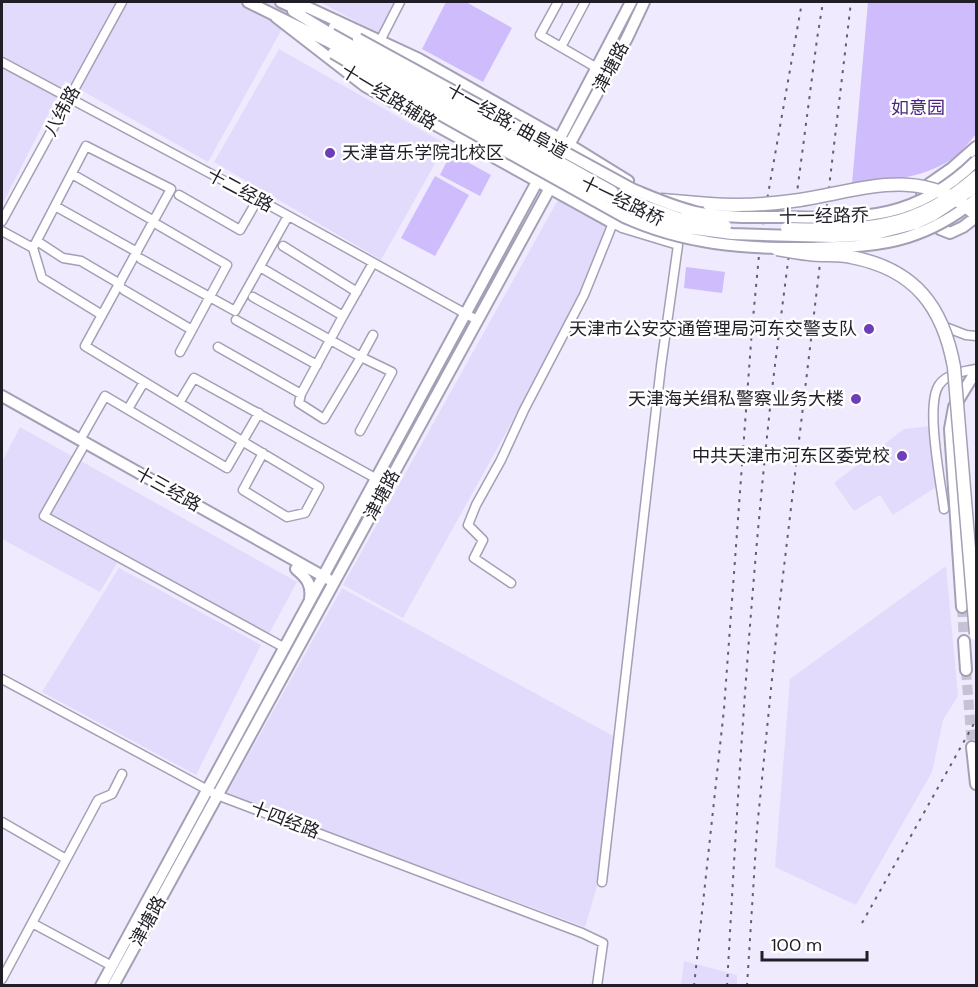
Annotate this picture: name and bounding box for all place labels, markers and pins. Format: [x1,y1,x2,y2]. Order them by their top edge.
place label: 天津音乐学院北校区 [342,141,504,165]
marker: 天津音乐学院北校区 [323,146,337,160]
place label: 天津市公安交通管理局河东交警支队 [569,317,857,341]
marker: 天津市公安交通管理局河东交警支队 [862,322,876,336]
place label: 天津海关缉私警察业务大楼 [628,387,844,411]
marker: 天津海关缉私警察业务大楼 [849,392,863,406]
place label: 中共天津市河东区委党校 [692,444,890,468]
marker: 中共天津市河东区委党校 [895,449,909,463]

